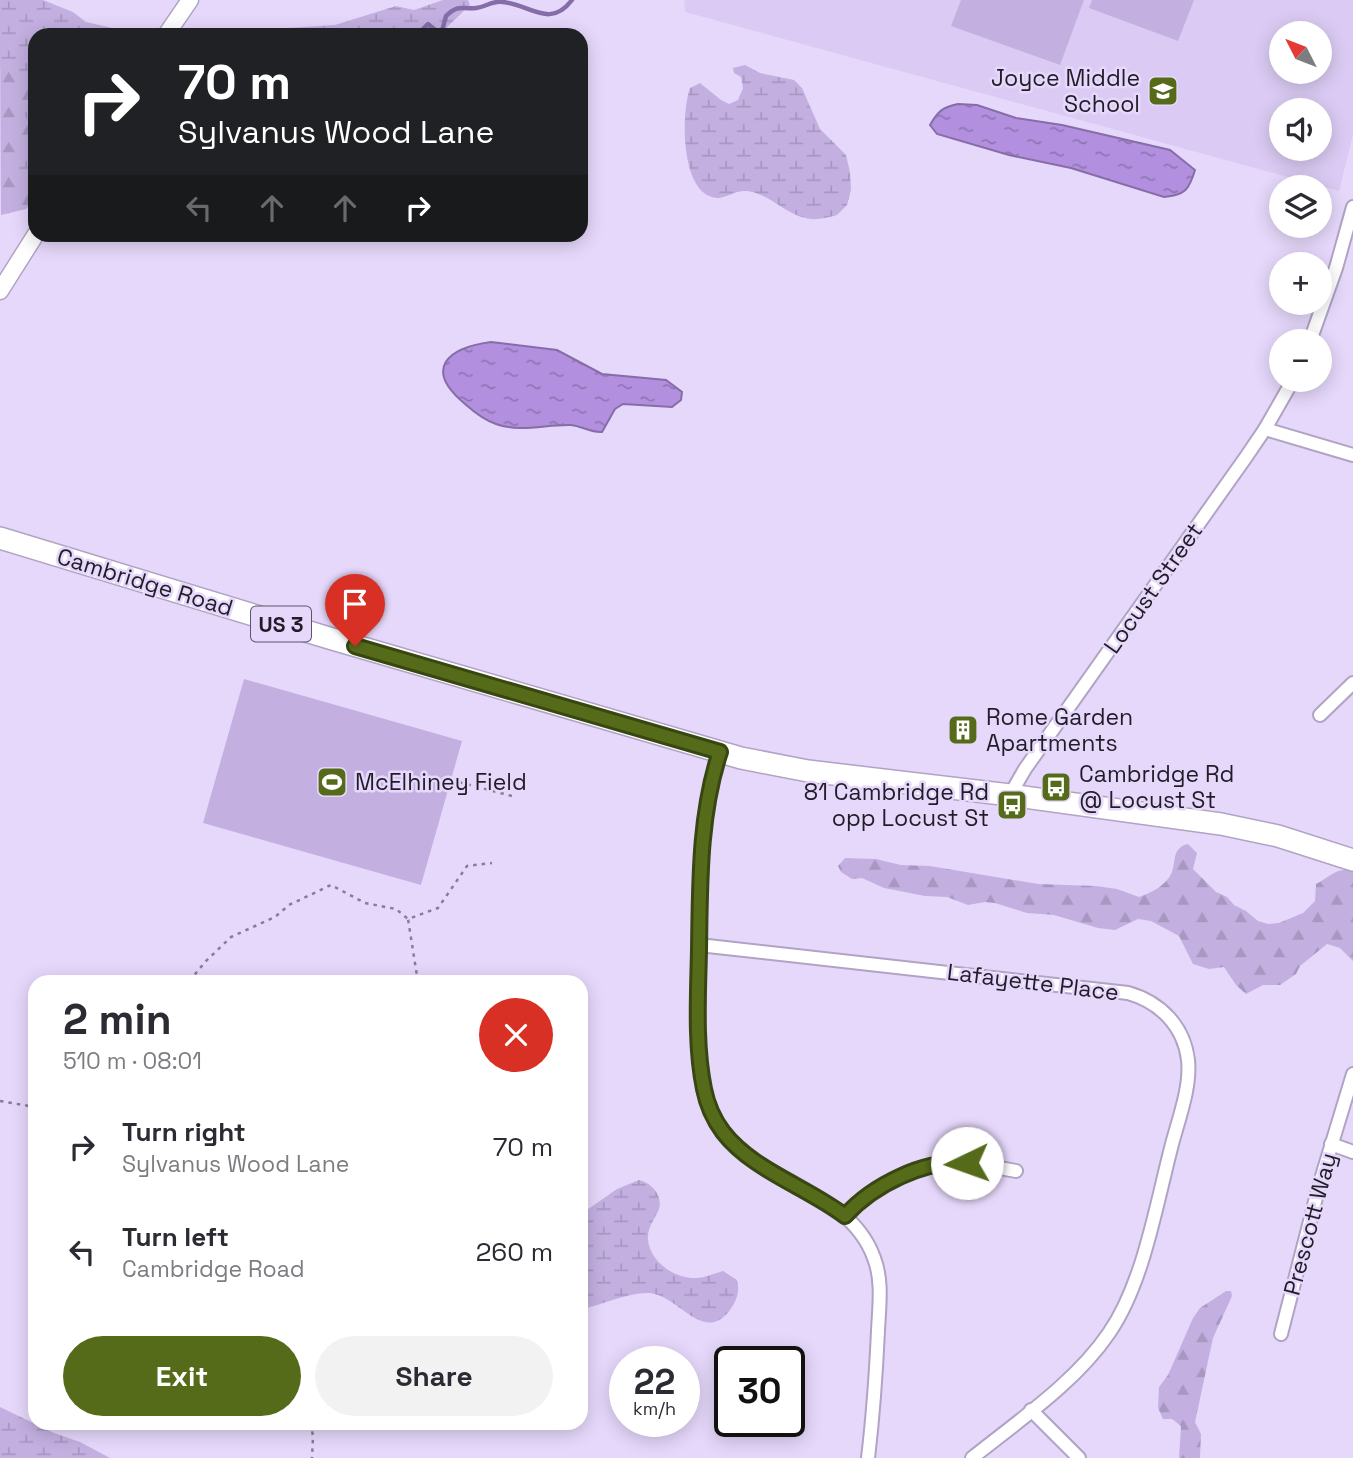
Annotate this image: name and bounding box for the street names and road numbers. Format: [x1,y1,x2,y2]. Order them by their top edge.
street label: Locust Street [1097,517,1209,659]
street label: Cambridge Road [53,541,237,623]
road number: US 3 [251,606,311,642]
street label: Lafayette Place [945,957,1121,1007]
street label: Prescott Way [1277,1149,1343,1299]

